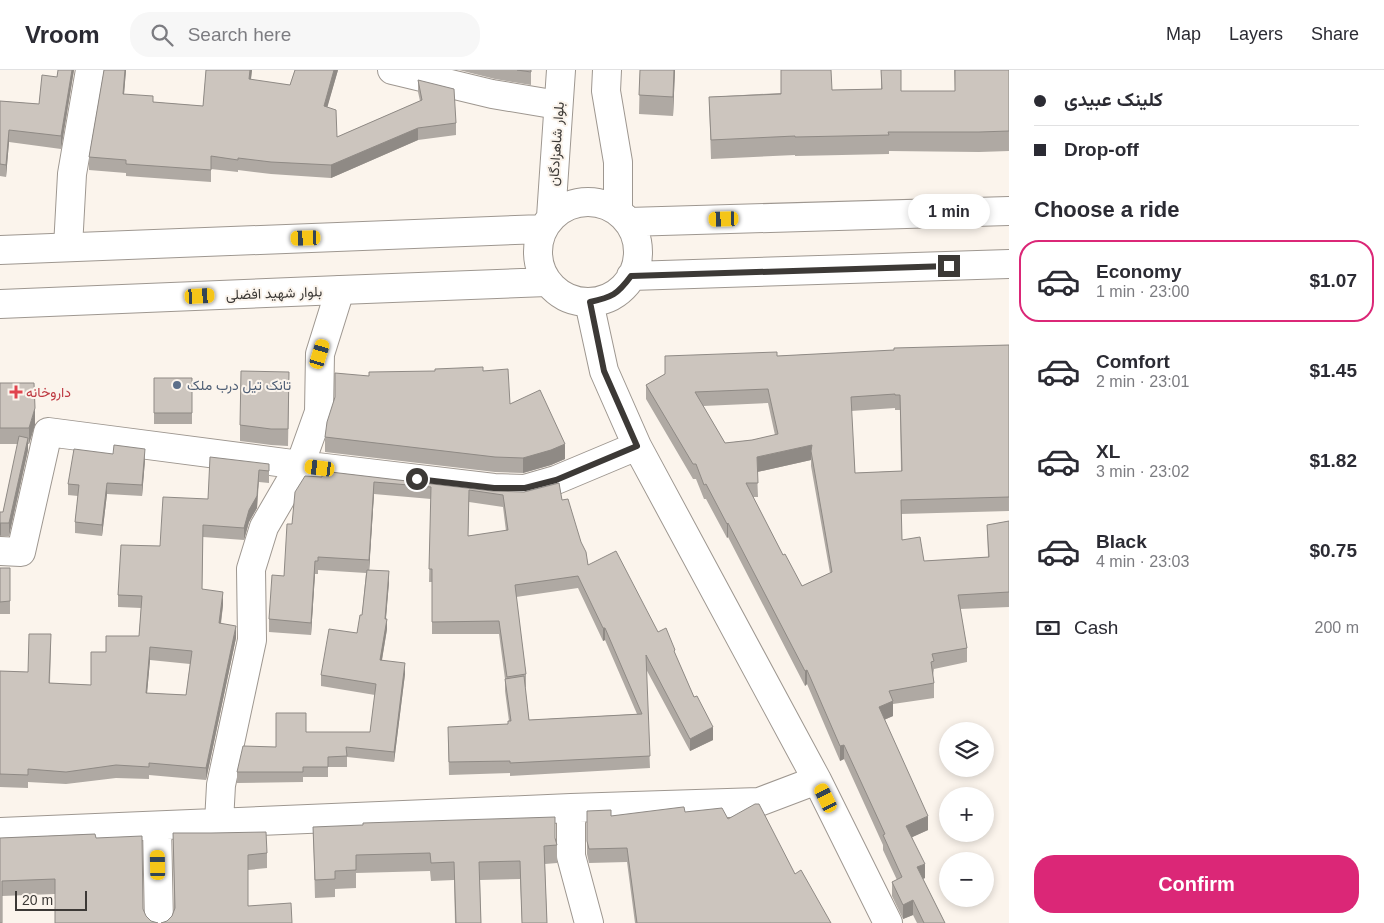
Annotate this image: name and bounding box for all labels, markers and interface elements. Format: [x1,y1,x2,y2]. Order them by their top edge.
search box [130,12,480,57]
text: Vroom [25,21,100,48]
icon: search [148,21,176,49]
text: Search here [188,24,291,45]
text: Map [1166,24,1201,44]
text: Layers [1229,24,1283,44]
text: Share [1311,24,1359,44]
text: کلینک عبیدی [1064,89,1163,110]
street label: بلوار شاهزادگان [545,101,568,187]
text: Drop-off [1064,139,1139,160]
callout: 1 min [908,194,990,228]
text: Choose a ride [1034,197,1179,222]
text: 1 min [928,203,970,220]
car [708,211,739,227]
car [290,230,321,246]
route end [938,255,960,277]
icon: car [1036,259,1081,304]
text: Economy [1096,261,1182,282]
text: $1.07 [1309,270,1357,291]
street label: بلوار شهید افضلی [226,283,322,304]
text: 1 min · 23:00 [1096,283,1189,300]
car [184,288,215,304]
car [308,337,331,371]
icon: car [1036,349,1081,394]
text: Comfort [1096,351,1170,372]
text: $1.45 [1309,360,1357,381]
text: 2 min · 23:01 [1096,373,1189,390]
place label: تانک تیل درب ملک [187,377,291,394]
marker: تانک تیل درب ملک [171,379,183,391]
place label: داروخانه [26,384,71,401]
marker: داروخانه [10,386,22,398]
icon: car [1036,439,1081,484]
text: XL [1096,441,1120,462]
text: $1.82 [1309,450,1357,471]
car [304,459,335,477]
text: 3 min · 23:02 [1096,463,1189,480]
route start [406,468,428,490]
icon: car [1036,529,1081,574]
text: Black [1096,531,1147,552]
text: $0.75 [1309,540,1357,561]
text: 4 min · 23:03 [1096,553,1189,570]
icon: cash [1034,614,1062,642]
text: Cash [1074,617,1118,638]
text: 200 m [1315,619,1359,636]
map controls [939,722,994,907]
button: layers [939,722,994,777]
car [812,781,839,815]
button: + [939,787,994,842]
car [150,850,165,880]
button: − [939,852,994,907]
button: Confirm [1034,855,1359,913]
scale bar [15,888,88,911]
text: 20 m [22,892,53,908]

